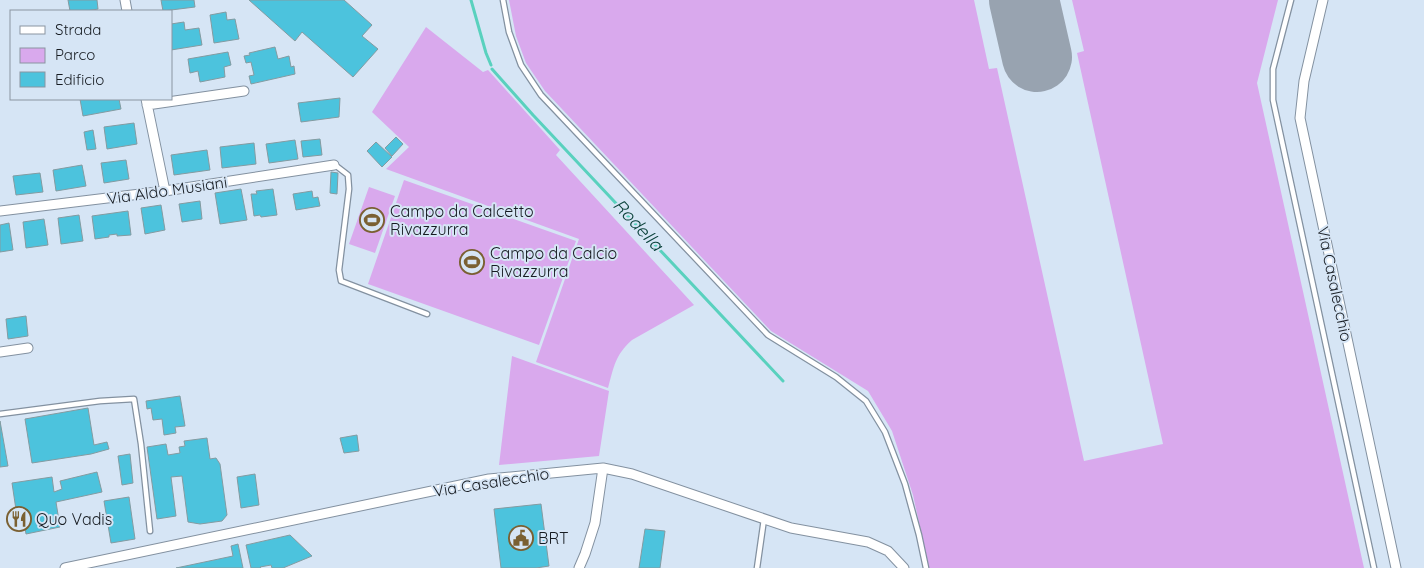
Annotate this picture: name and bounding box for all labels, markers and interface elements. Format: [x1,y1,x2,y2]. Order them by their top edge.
legend [10,10,172,100]
text: Strada [55,20,101,39]
text: Parco [55,45,95,64]
text: Edificio [55,70,104,89]
street label: Via Aldo Musiani [106,172,228,208]
water label: Rodella [608,194,669,256]
place label: Campo da Calcetto Rivazzurra [390,201,534,239]
sports icon: Campo da Calcetto Rivazzurra [359,207,385,233]
street label: Via Casalecchio [1313,225,1357,343]
place label: Campo da Calcio Rivazzurra [490,243,617,281]
sports icon: Campo da Calcio Rivazzurra [459,249,485,275]
street label: Via Casalecchio [432,463,550,501]
restaurant icon: Quo Vadis [6,506,32,532]
place label: Quo Vadis [36,509,112,529]
public building icon: BRT [508,525,534,551]
place label: BRT [538,528,569,548]

